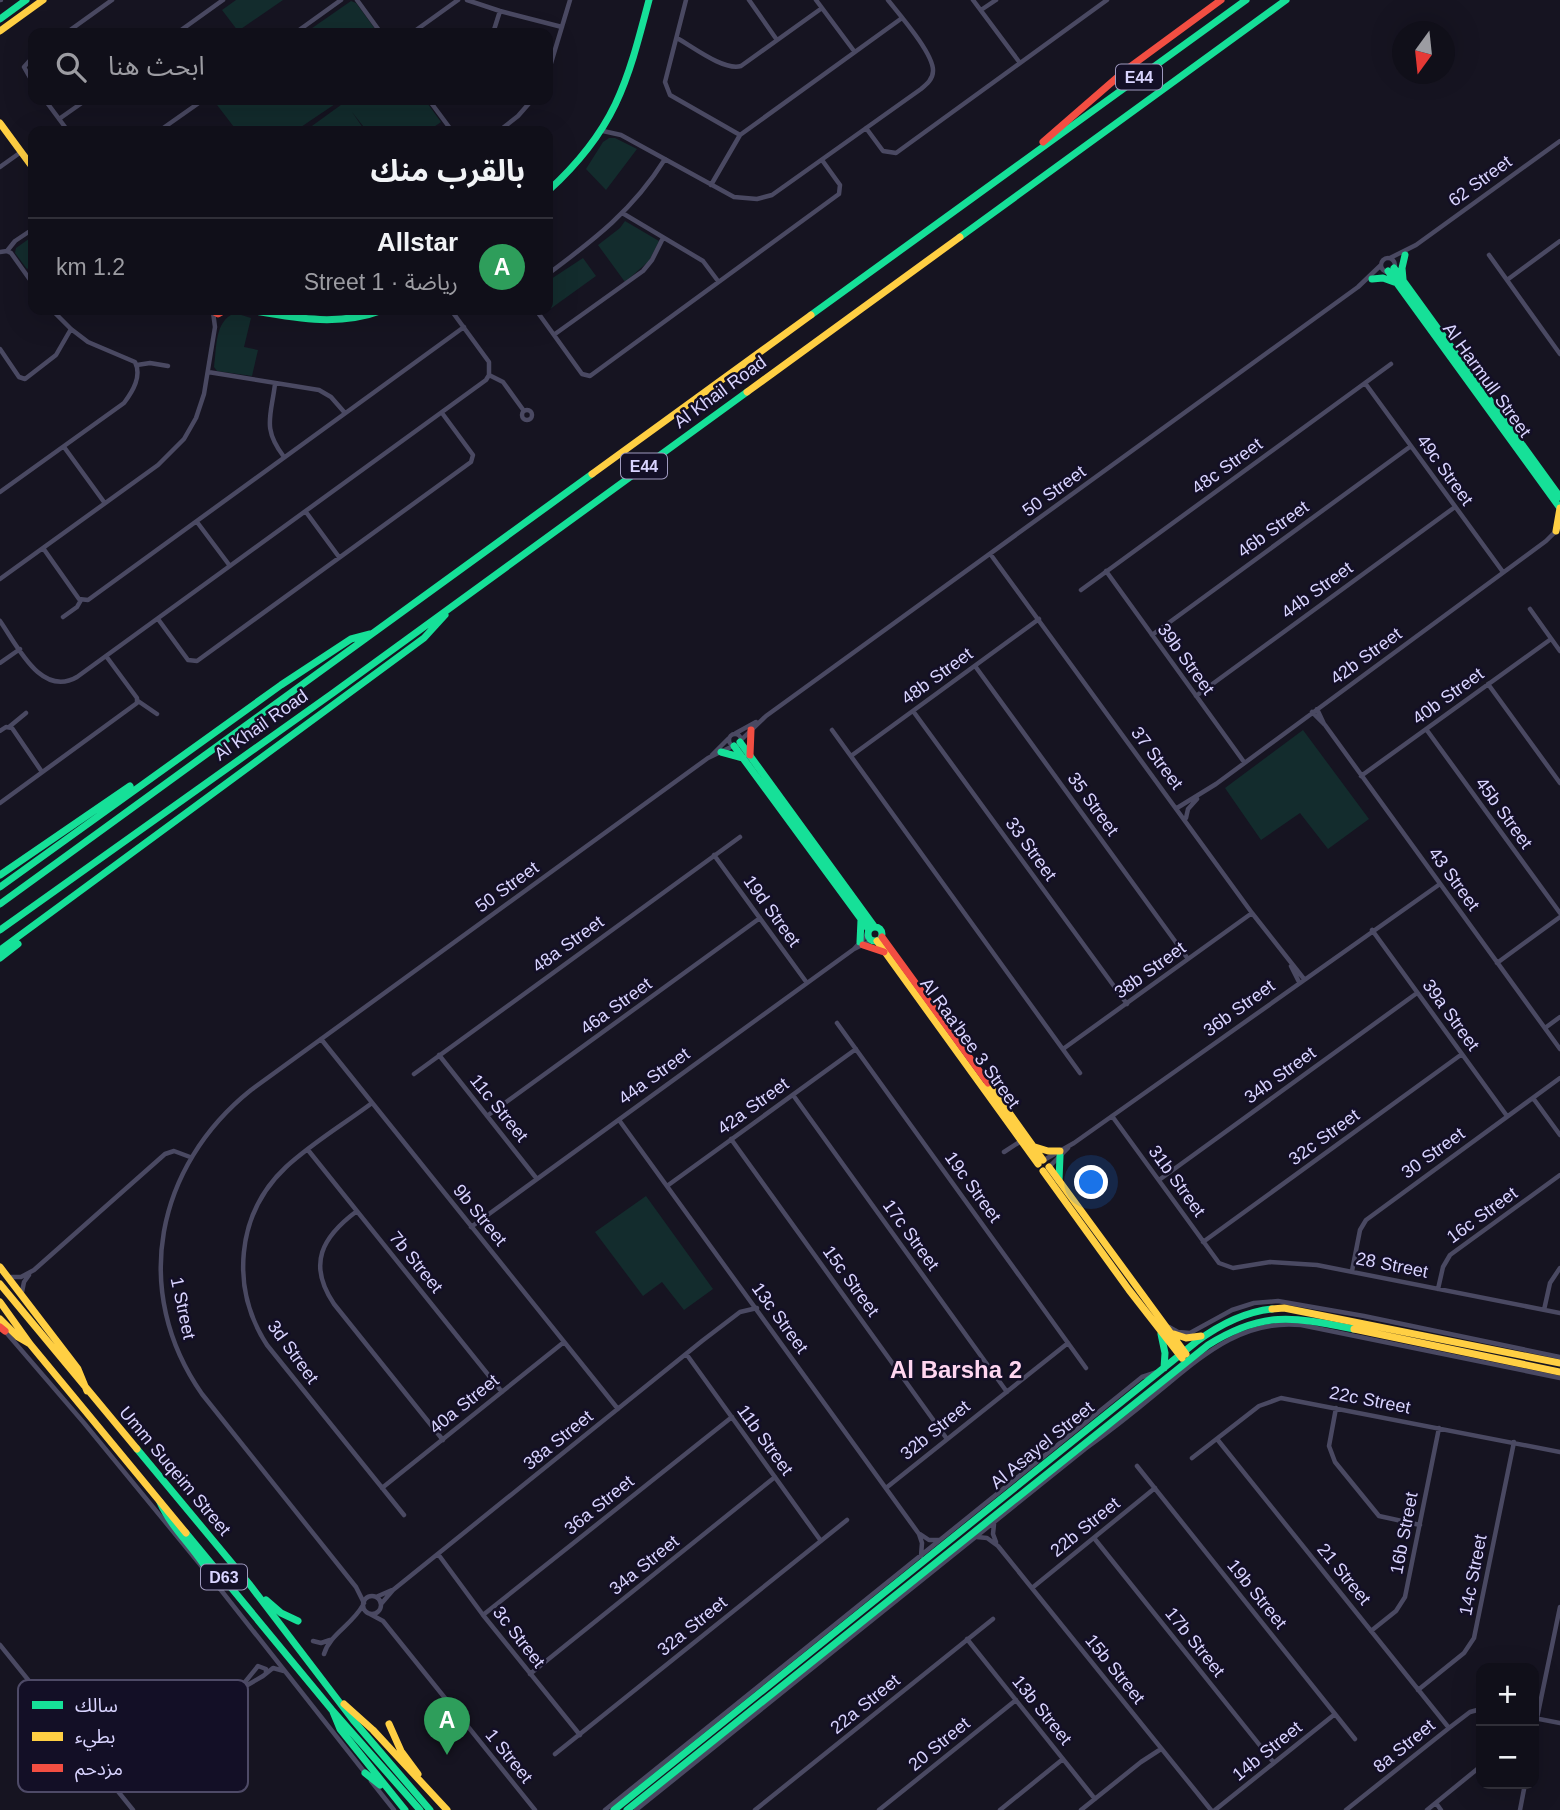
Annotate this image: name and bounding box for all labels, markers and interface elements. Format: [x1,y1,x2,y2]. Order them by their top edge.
north arrow [1392,21,1455,84]
search box [28,28,553,105]
icon: search [52,48,90,86]
text: ابحث هنا [108,51,205,81]
road number: E44 [1116,64,1162,90]
street label: 62 Street [1445,151,1515,211]
text: بالقرب منك [370,154,525,187]
text: Allstar [377,227,458,257]
text: 1.2 km [56,254,125,280]
text: A [494,254,510,280]
text: رياضة · 1 Street [304,269,458,295]
street label: Al Harmull Street [1439,319,1535,441]
street label: Al Khail Road [670,352,770,432]
street label: 49c Street [1413,431,1477,509]
street label: 48c Street [1188,434,1266,498]
road number: E44 [621,453,667,478]
street label: 50 Street [1019,461,1089,521]
street label: 46b Street [1234,496,1312,562]
street label: 44b Street [1278,557,1356,623]
street label: 39b Street [1153,620,1219,698]
street label: 42b Street [1327,623,1405,689]
street label: 48b Street [898,643,976,709]
street label: 40b Street [1409,663,1487,729]
street label: Al Khail Road [211,686,311,764]
street label: 37 Street [1127,723,1187,793]
street label: 35 Street [1063,769,1123,839]
street label: 45b Street [1471,774,1537,852]
street label: 33 Street [1001,814,1061,884]
street label: 43 Street [1424,844,1484,914]
street label: 50 Street [472,857,542,917]
street label: 19d Street [739,872,805,950]
street label: 48a Street [529,911,607,977]
street label: 38b Street [1111,937,1189,1003]
street label: 46a Street [577,973,655,1039]
street label: Al Raa'bee 3 Street [916,974,1024,1112]
street label: 36b Street [1200,975,1278,1041]
street label: 39a Street [1418,976,1484,1054]
street label: 34b Street [1241,1042,1319,1108]
street label: 44a Street [615,1043,693,1109]
street label: 11c Street [466,1070,532,1146]
street label: 42a Street [714,1073,792,1139]
street label: 32c Street [1285,1105,1363,1169]
street label: 30 Street [1398,1123,1468,1183]
street label: 31b Street [1144,1142,1210,1220]
street label: 19c Street [941,1148,1005,1226]
your location [1074,1165,1108,1199]
street label: 9b Street [449,1180,511,1250]
street label: 16c Street [1443,1183,1521,1247]
street label: 17c Street [879,1196,943,1274]
street label: 7b Street [385,1227,447,1297]
street label: 15c Street [819,1242,883,1320]
street label: 28 Street [1354,1248,1430,1282]
street label: 1 Street [167,1275,199,1341]
street label: 13c Street [748,1279,812,1357]
street label: 3d Street [263,1317,323,1387]
district label: Al Barsha 2 [890,1356,1022,1383]
street label: 40a Street [425,1370,503,1438]
street label: 22c Street [1328,1382,1412,1418]
street label: 32b Street [896,1396,974,1464]
street label: Al Asayel Street [986,1397,1098,1493]
street label: 11b Street [733,1401,797,1479]
street label: Umm Suqeim Street [115,1403,235,1539]
street label: 38a Street [519,1406,597,1474]
street label: 36a Street [560,1471,638,1539]
street label: 16b Street [1386,1490,1422,1576]
street label: 22b Street [1046,1493,1124,1561]
street label: 34a Street [605,1531,683,1599]
street label: 14c Street [1455,1533,1491,1617]
street label: 21 Street [1313,1539,1375,1609]
street label: 19b Street [1223,1555,1291,1633]
road number: D63 [201,1564,247,1590]
street label: 32a Street [653,1592,731,1660]
street label: 3c Street [489,1602,549,1672]
street label: 17b Street [1161,1603,1229,1681]
street label: 15b Street [1081,1630,1149,1708]
map controls [1476,1663,1539,1789]
button: + [1476,1663,1539,1726]
street label: 22a Street [826,1670,904,1738]
street label: 13b Street [1008,1671,1076,1749]
legend [18,1680,248,1792]
text: سالك [75,1695,118,1716]
pin: A [424,1697,470,1755]
street label: 20 Street [904,1713,974,1775]
street label: 8a Street [1369,1715,1439,1777]
street label: 14b Street [1228,1717,1306,1785]
street label: 1 Street [481,1725,537,1787]
text: بطيء [75,1726,115,1751]
button: − [1476,1726,1539,1789]
text: مزدحم [75,1758,123,1783]

